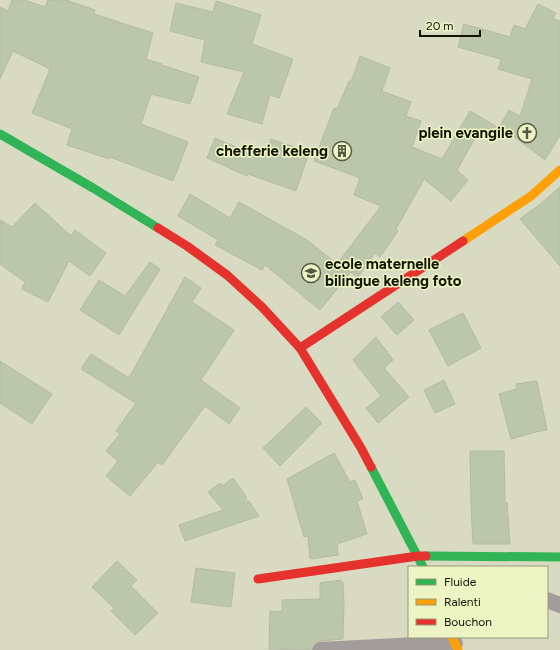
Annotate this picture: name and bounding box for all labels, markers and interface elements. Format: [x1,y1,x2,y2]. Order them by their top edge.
scale bar [420,12,480,38]
text: 20 m [426,19,454,33]
church icon: plein evangile [516,122,538,144]
place label: plein evangile [418,124,514,142]
building icon: chefferie keleng [331,140,353,162]
place label: chefferie keleng [216,142,328,160]
place label: ecole maternelle bilingue keleng foto [325,255,462,290]
school or university icon: ecole maternelle bilingue keleng foto [300,262,322,284]
legend [408,566,548,638]
text: Fluide [444,575,477,589]
text: Ralenti [444,595,481,609]
text: Bouchon [444,615,492,629]

